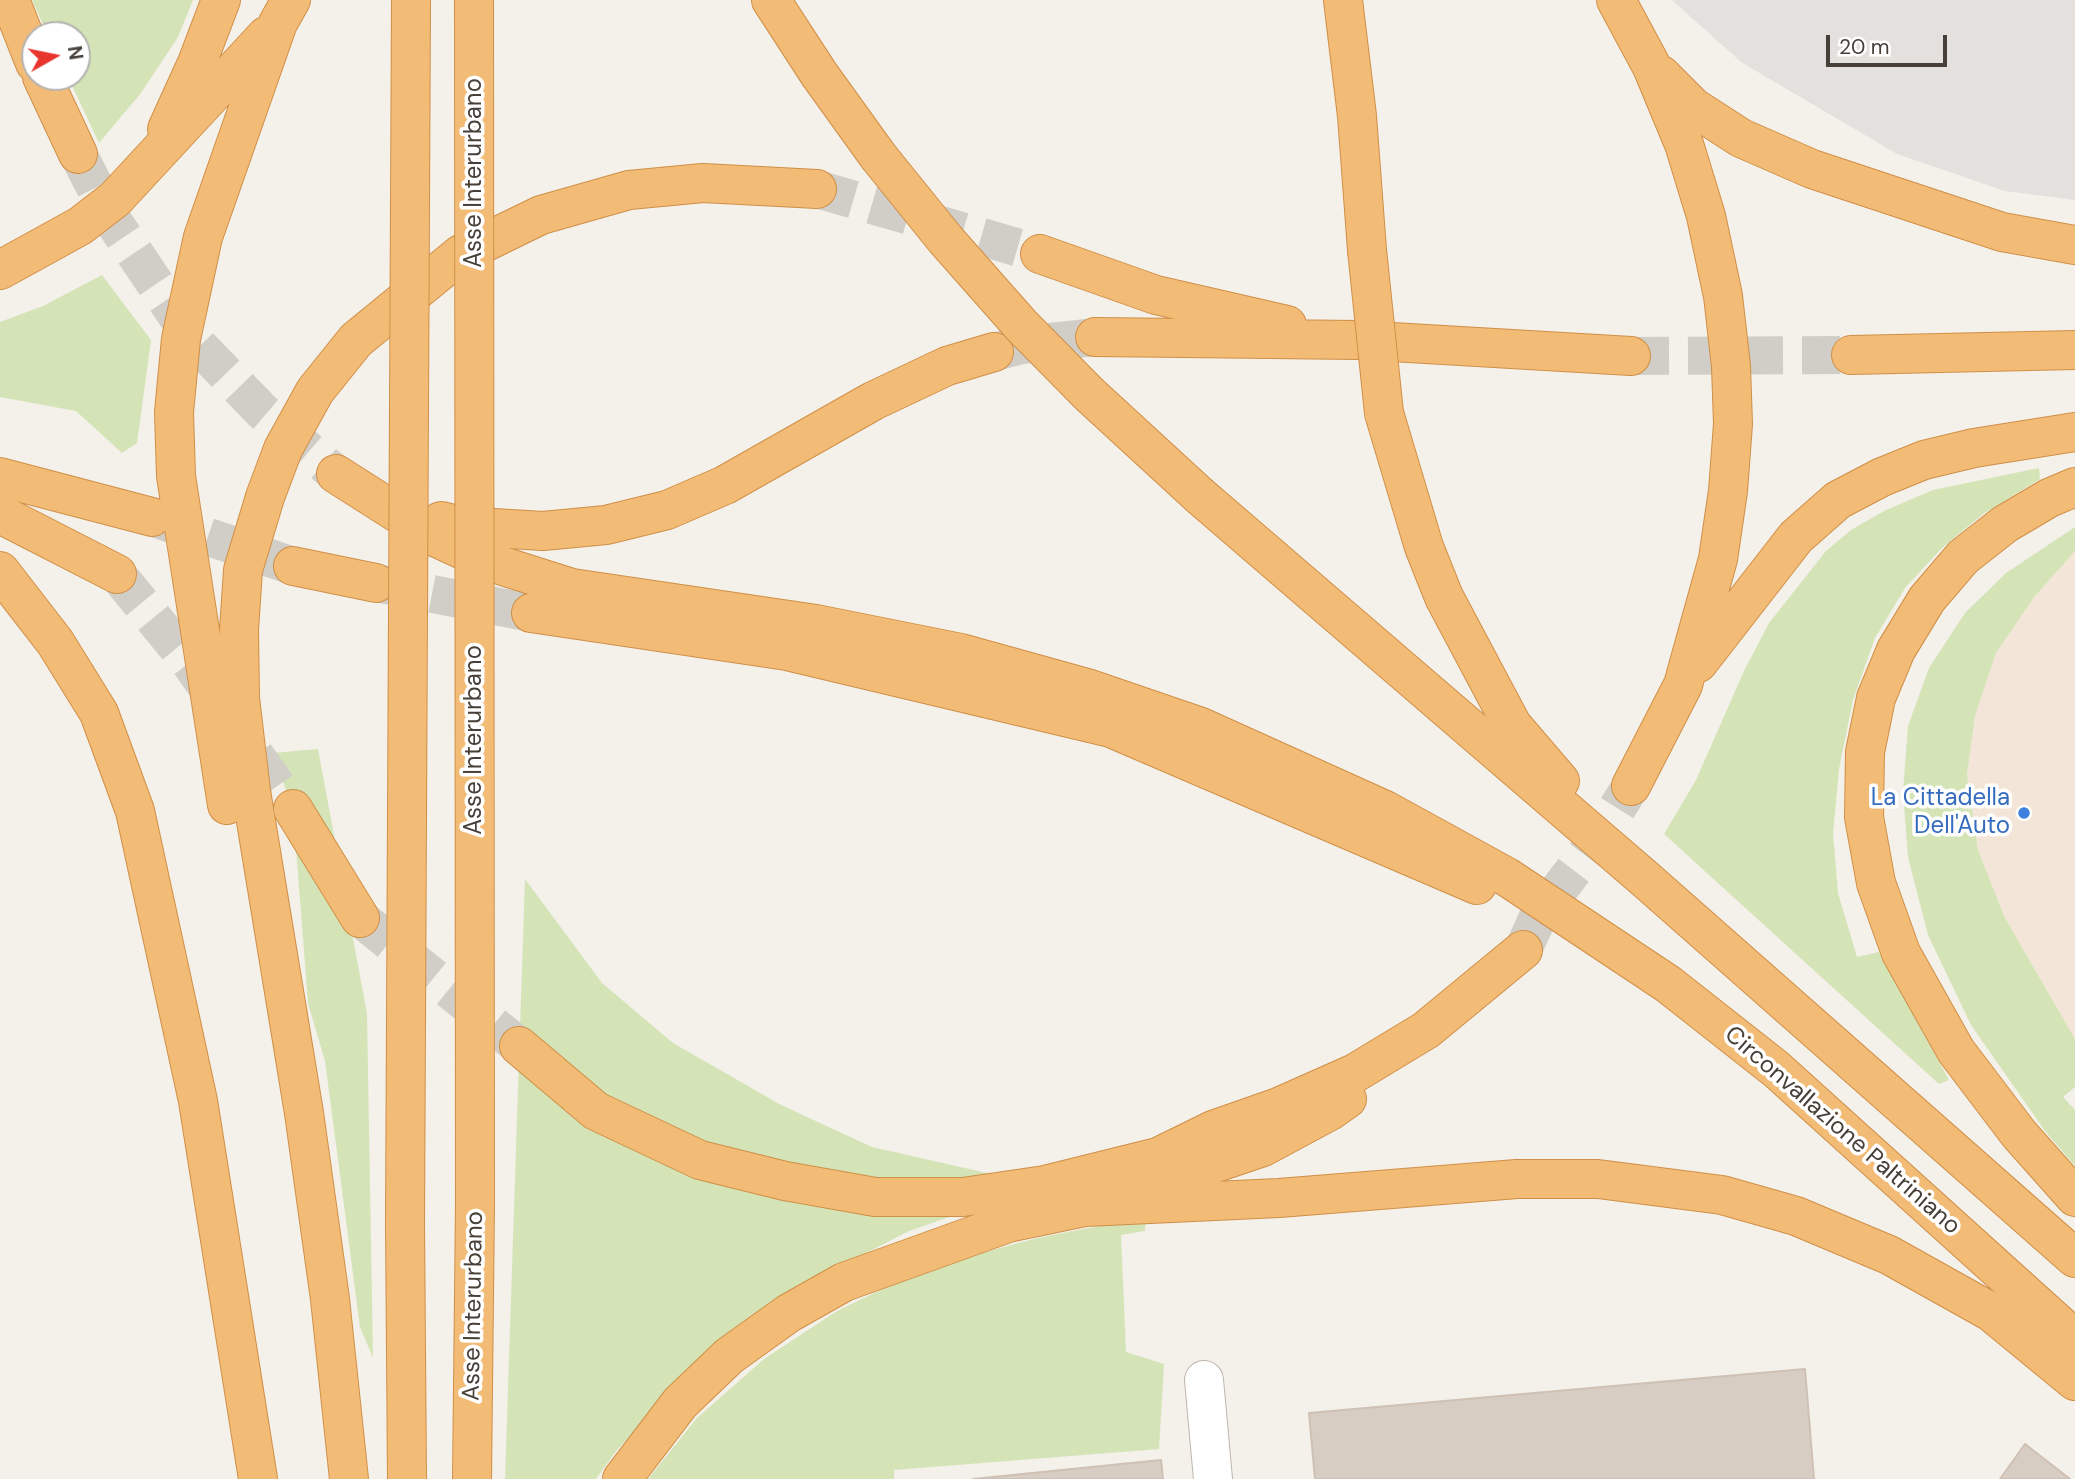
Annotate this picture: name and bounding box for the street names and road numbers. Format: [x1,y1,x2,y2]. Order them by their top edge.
street label: Asse Interurbano [461,78,489,268]
street label: Asse Interurbano [461,645,489,835]
street label: Circonvallazione Paltriniano [1718,1021,1966,1241]
street label: Asse Interurbano [458,1211,490,1401]

